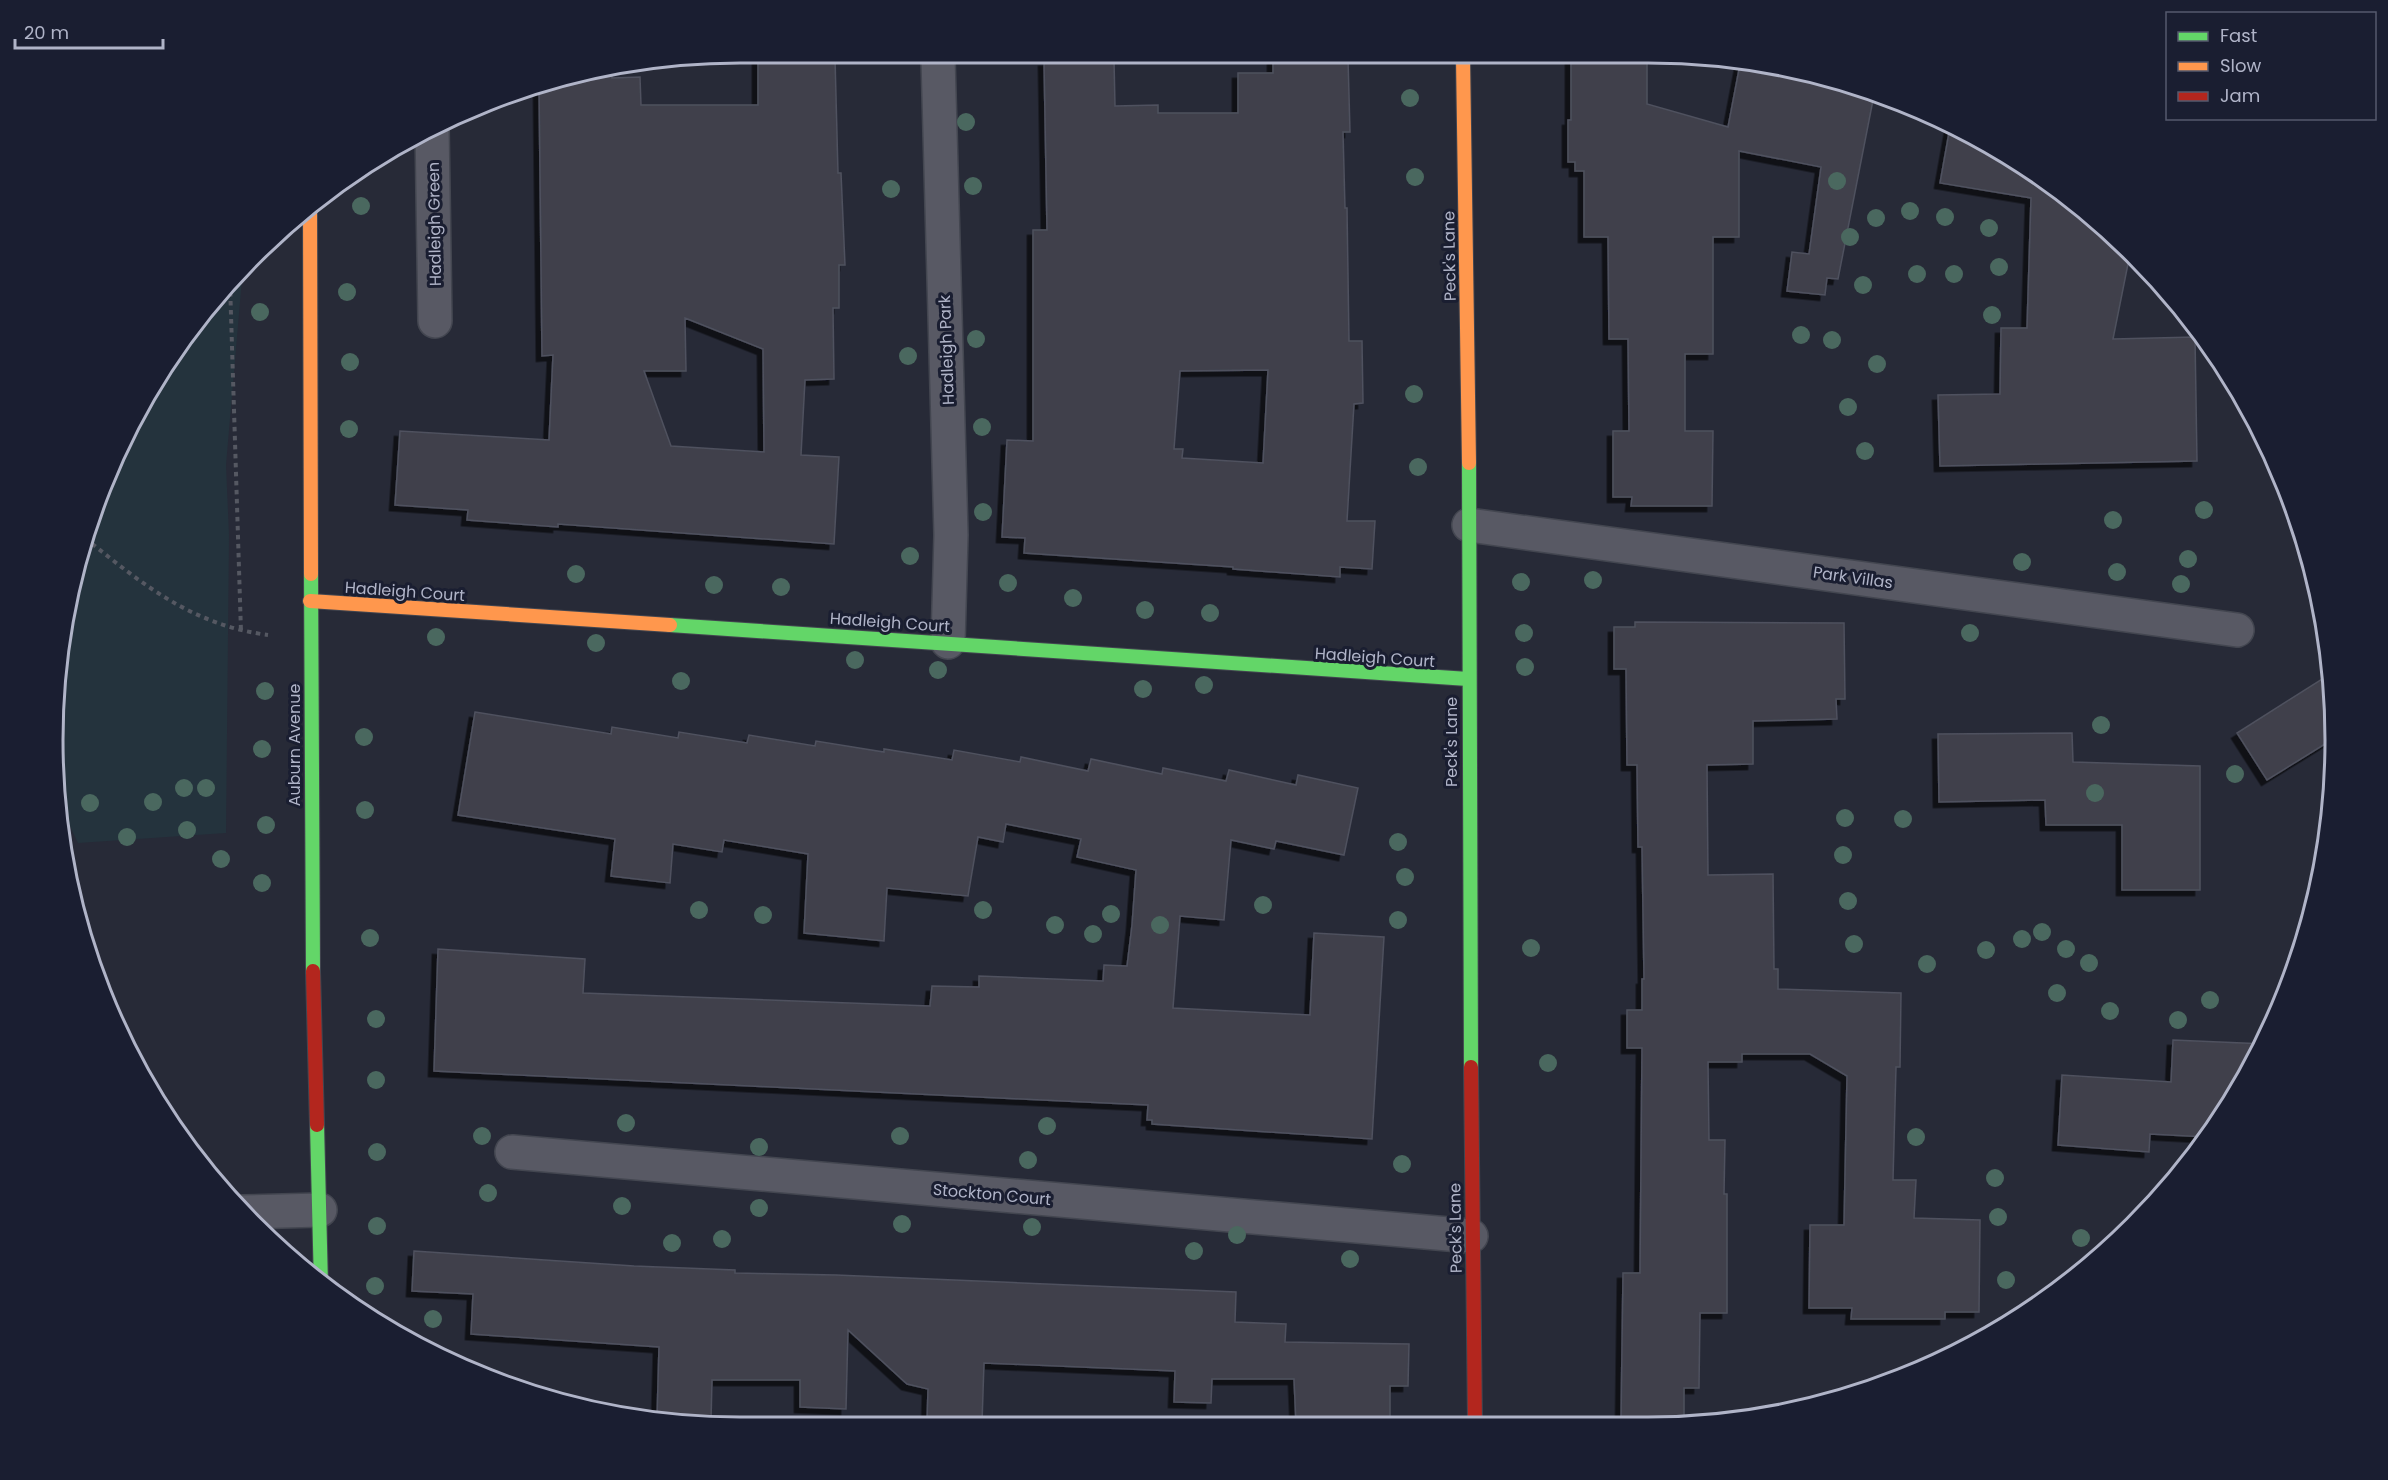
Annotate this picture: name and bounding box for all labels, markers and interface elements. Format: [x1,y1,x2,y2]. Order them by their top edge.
scale bar [15,12,164,50]
legend [2166,12,2376,120]
text: 20 m [24,20,69,45]
text: Fast [2220,23,2257,48]
text: Slow [2220,53,2262,78]
text: Jam [2220,83,2260,108]
street label: Hadleigh Green [422,162,447,286]
street label: Peck's Lane [1437,211,1462,301]
street label: Hadleigh Park [933,294,960,405]
street label: Park Villas [1812,561,1894,594]
street label: Hadleigh Court [344,576,466,607]
street label: Hadleigh Court [829,607,951,638]
street label: Hadleigh Court [1314,642,1436,673]
street label: Auburn Avenue [283,684,306,806]
street label: Peck's Lane [1440,697,1463,787]
street label: Stockton Court [932,1178,1052,1211]
street label: Peck's Lane [1443,1183,1468,1273]

